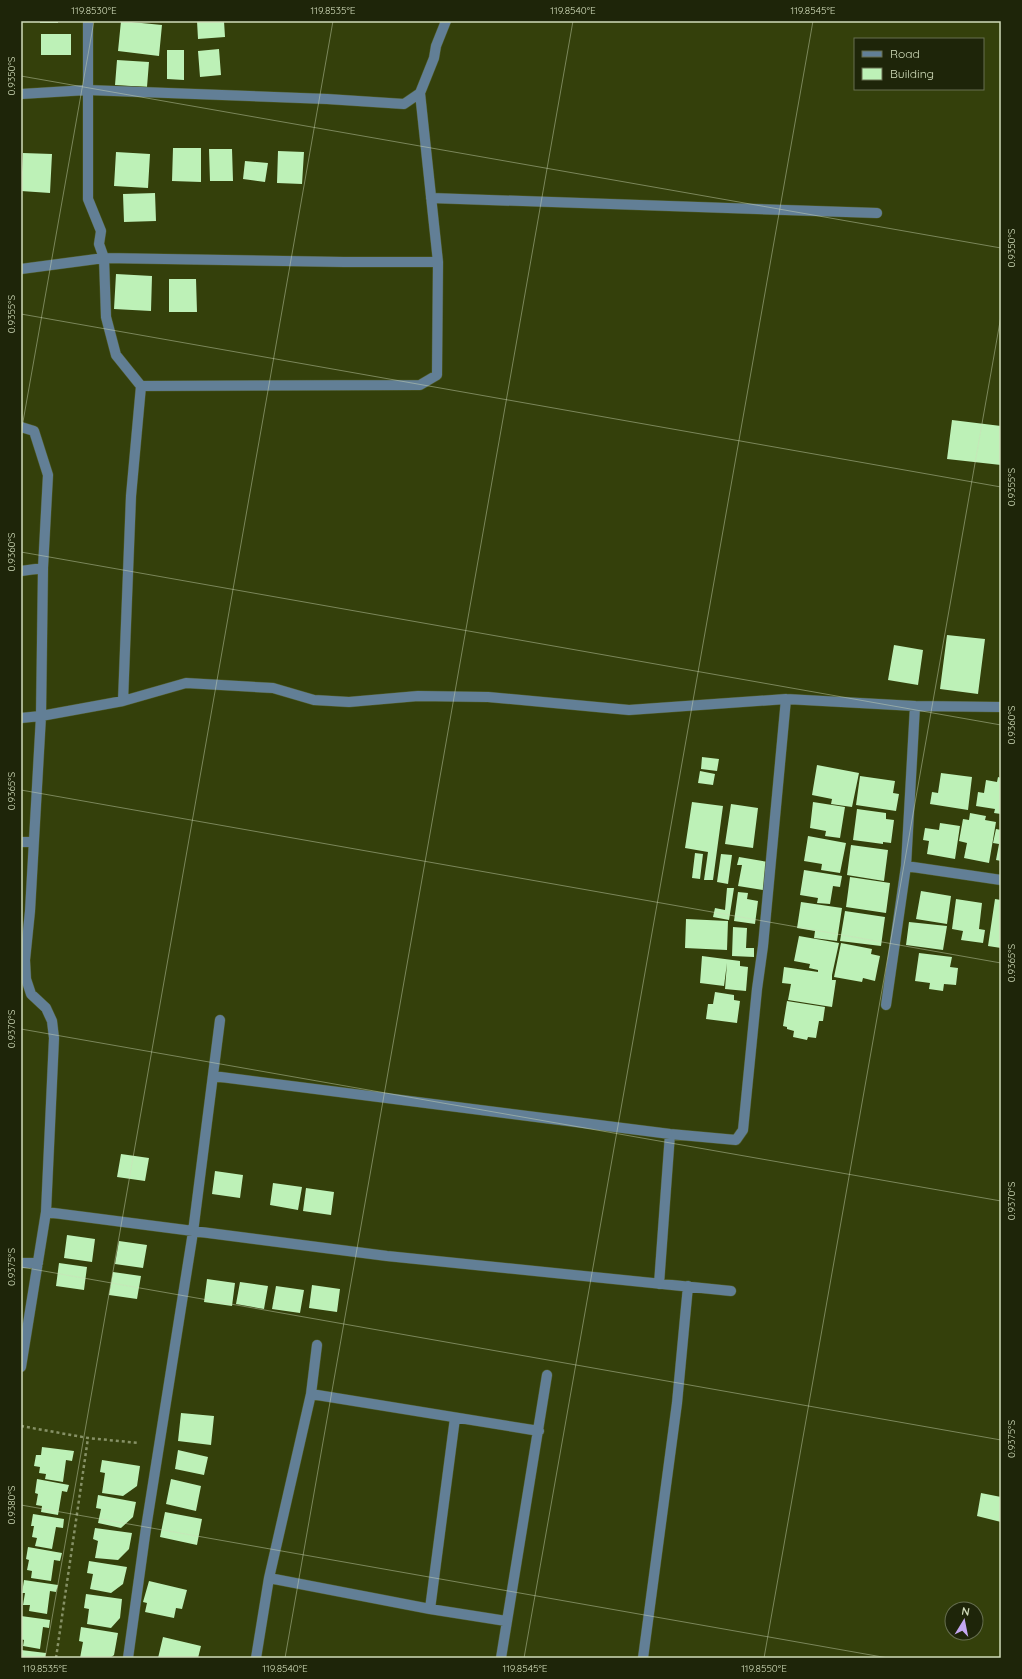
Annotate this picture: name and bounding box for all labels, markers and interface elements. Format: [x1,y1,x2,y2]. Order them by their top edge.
text: 119.8530°E [71,4,117,17]
text: 119.8535°E [311,4,356,17]
text: 119.8540°E [550,4,596,17]
text: 119.8545°E [790,4,836,17]
legend [854,38,984,90]
text: Road [890,46,920,61]
text: 0.9350°S [5,56,18,95]
text: Building [890,66,934,81]
text: 0.9350°S [1005,228,1018,267]
text: 0.9355°S [5,294,18,333]
text: 0.9355°S [1005,467,1018,506]
text: 0.9360°S [5,532,18,571]
text: 0.9360°S [1005,705,1018,744]
text: 0.9365°S [5,771,18,810]
text: 0.9365°S [1005,943,1018,982]
text: 0.9370°S [5,1009,18,1048]
text: 0.9370°S [1005,1181,1018,1220]
text: 0.9375°S [5,1248,18,1286]
text: 0.9375°S [1005,1420,1018,1458]
text: 0.9380°S [5,1485,18,1524]
north arrow [944,1601,984,1641]
text: N [961,1604,971,1619]
text: 119.8535°E [23,1662,68,1675]
text: 119.8540°E [262,1662,308,1675]
text: 119.8545°E [502,1662,548,1675]
text: 119.8550°E [741,1662,787,1675]

